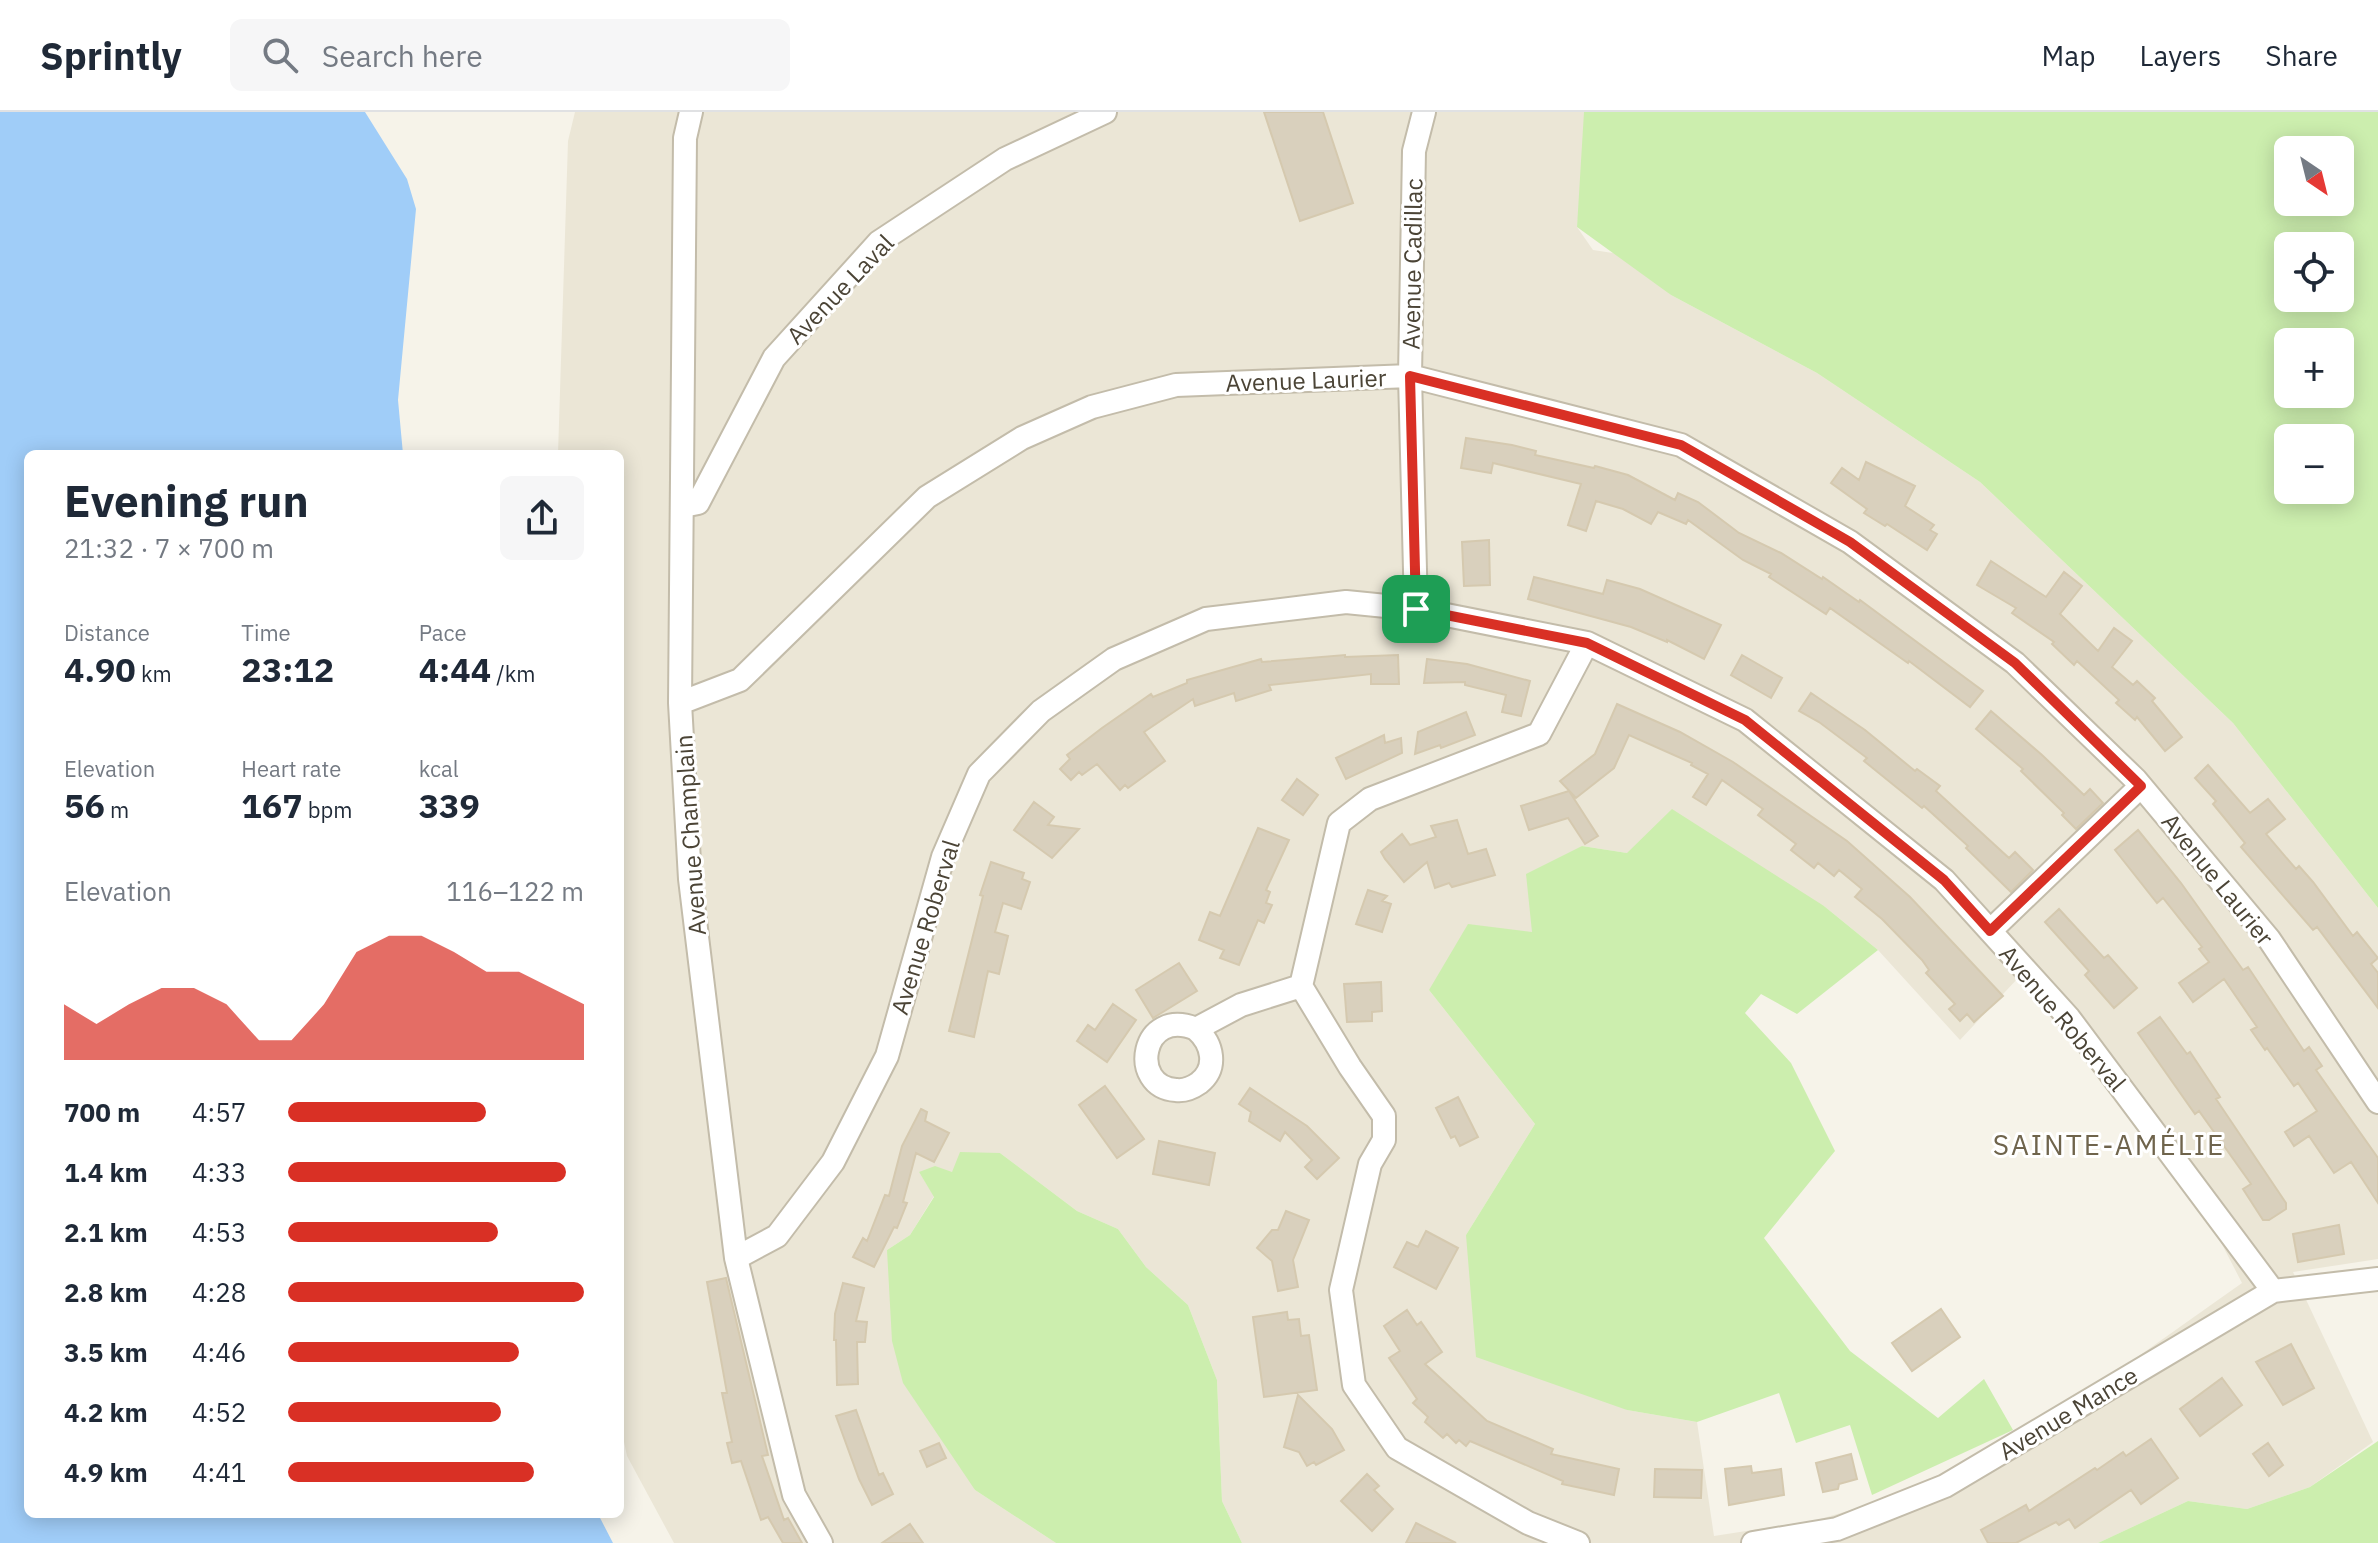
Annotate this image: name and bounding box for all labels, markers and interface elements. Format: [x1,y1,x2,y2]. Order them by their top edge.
search box [230,19,790,91]
text: Sprintly [40,31,182,80]
icon: search [258,33,302,77]
text: Search here [322,36,483,75]
text: Map [2041,37,2095,74]
text: Layers [2139,37,2221,74]
text: Share [2265,37,2338,74]
north arrow [2274,136,2354,216]
map controls [2274,136,2354,504]
street label: Avenue Cadillac [1395,178,1429,350]
street label: Avenue Laval [779,227,901,351]
button: locate [2274,232,2354,312]
button: + [2274,328,2354,408]
street label: Avenue Laurier [1225,361,1387,399]
button: − [2274,424,2354,504]
text: Evening run [64,472,309,529]
button: share [500,476,584,560]
text: 21:32 · 7 × 700 m [64,531,274,565]
pin [1382,575,1450,643]
icon: arrive [1394,587,1438,631]
text: Distance [64,618,150,647]
text: Time [241,618,291,647]
text: Pace [419,618,467,647]
text: 4.90 [64,647,136,691]
text: 23:12 [241,647,334,691]
text: 4:44 [419,647,491,691]
text: km [136,659,172,688]
text: /km [491,659,536,688]
street label: Avenue Champlain [667,734,713,936]
text: Elevation [64,754,155,783]
text: Heart rate [241,754,341,783]
text: kcal [419,754,459,783]
text: 56 [64,783,105,827]
text: 167 [241,783,303,827]
text: 339 [419,783,480,827]
text: m [105,795,129,824]
text: bpm [303,795,352,824]
street label: Avenue Laurier [2155,806,2281,952]
street label: Avenue Roberval [883,836,967,1018]
text: Elevation [64,874,172,908]
text: 116–122 m [446,874,584,908]
street label: Avenue Roberval [1992,938,2134,1098]
text: 700 m [64,1095,140,1129]
text: 4:57 [192,1095,246,1129]
district label: SAINTE-AMÉLIE [1993,1126,2225,1163]
text: 1.4 km [64,1155,148,1189]
text: 4:33 [192,1155,246,1189]
text: 2.1 km [64,1215,148,1249]
text: 4:53 [192,1215,246,1249]
text: 2.8 km [64,1275,148,1309]
text: 4:28 [192,1275,246,1309]
text: 3.5 km [64,1335,148,1369]
text: 4:46 [192,1335,246,1369]
street label: Avenue Mance [1993,1359,2143,1467]
text: 4.2 km [64,1395,148,1429]
text: 4:52 [192,1395,246,1429]
text: 4.9 km [64,1455,148,1489]
text: 4:41 [192,1455,246,1489]

